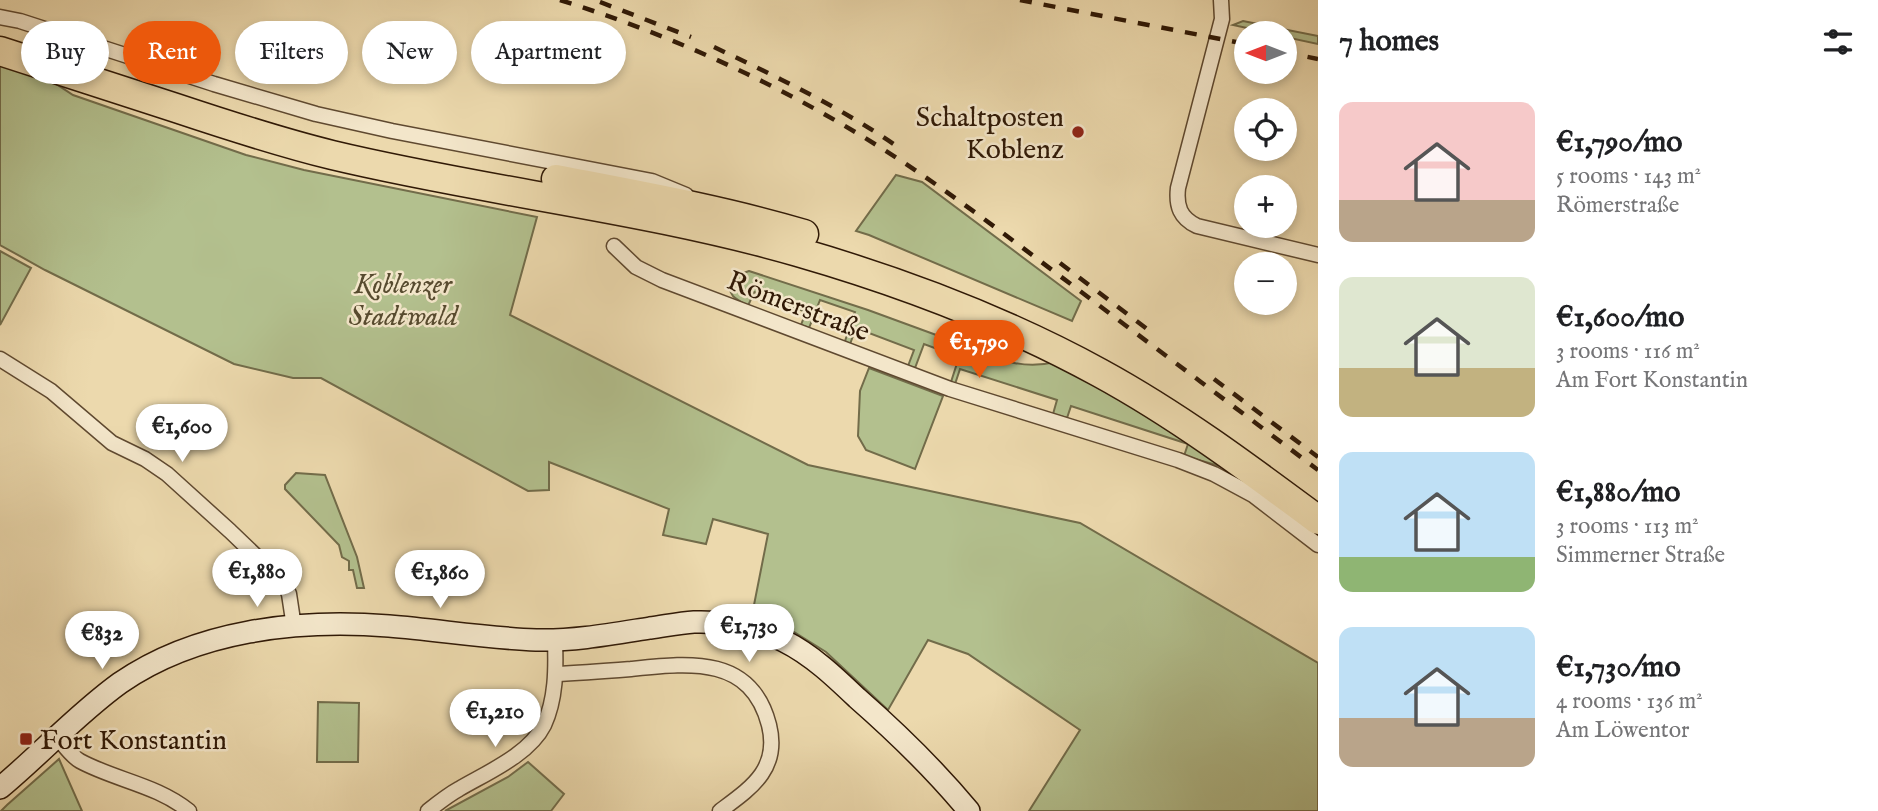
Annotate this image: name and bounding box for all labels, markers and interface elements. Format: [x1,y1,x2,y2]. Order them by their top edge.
chip: Buy [21,21,109,84]
chip: Rent [123,21,221,84]
chip: Filters [235,21,348,84]
chip: New [362,21,457,84]
chip: Apartment [471,21,626,84]
north arrow [1234,21,1297,84]
map controls [1234,21,1297,315]
text: 7 homes [1339,23,1439,61]
icon: filters [1819,23,1857,61]
button: locate [1234,98,1297,161]
place label: Schaltposten Koblenz [916,101,1064,168]
marker: Schaltposten Koblenz [1070,124,1086,140]
text: €1,790/mo [1556,124,1682,162]
icon: home [1395,130,1479,214]
text: 5 rooms · 143 m² [1556,162,1701,191]
button: + [1234,175,1297,238]
text: Römerstraße [1556,191,1679,220]
button: − [1234,252,1297,315]
street label: Römerstraße [722,264,875,351]
park label: Koblenzer Stadtwald [348,268,459,335]
text: €1,600/mo [1556,299,1684,337]
icon: home [1395,305,1479,389]
pin: €1,790 [922,320,1036,380]
text: €1,790 [949,328,1009,357]
text: 3 rooms · 116 m² [1556,337,1700,366]
text: Am Fort Konstantin [1556,366,1748,395]
pin: €1,600 [125,405,239,464]
text: €1,600 [152,412,212,441]
text: €1,880/mo [1556,474,1680,512]
icon: home [1395,480,1479,564]
text: 3 rooms · 113 m² [1556,512,1699,541]
text: Simmerner Straße [1556,541,1725,570]
pin: €1,880 [200,550,314,609]
pin: €1,860 [383,550,497,610]
text: €1,880 [228,557,286,586]
text: €1,860 [411,558,469,587]
pin: €1,730 [692,604,806,664]
pin: €832 [61,612,143,671]
text: €1,730 [720,612,778,641]
text: €832 [81,619,123,648]
text: €1,730/mo [1556,649,1681,687]
icon: home [1395,655,1479,739]
text: 4 rooms · 136 m² [1556,687,1703,716]
pin: €1,210 [438,690,552,749]
text: €1,210 [466,697,524,726]
text: Am Löwentor [1556,716,1689,745]
place label: Fort Konstantin [40,724,227,759]
marker: Fort Konstantin [18,731,34,747]

